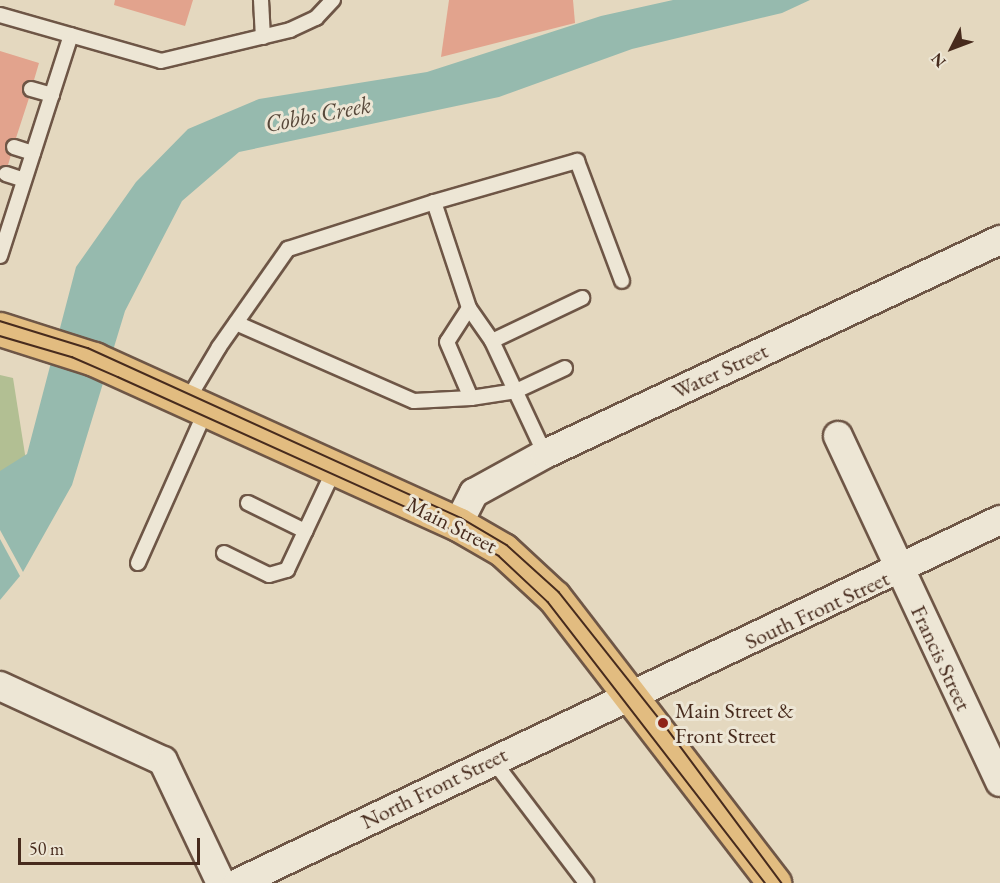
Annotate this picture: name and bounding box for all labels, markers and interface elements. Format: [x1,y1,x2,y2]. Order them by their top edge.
north arrow [922,18,982,78]
text: N [926,49,950,72]
water label: Cobbs Creek [263,90,373,138]
street label: Water Street [668,337,772,405]
street label: Main Street [402,491,502,559]
street label: South Front Street [741,565,893,655]
street label: Francis Street [905,601,977,715]
place label: Main Street & Front Street [675,697,794,748]
marker: Main Street & Front Street [656,716,670,730]
street label: North Front Street [357,741,511,835]
scale bar [21,826,202,864]
text: 50 m [29,837,64,860]

